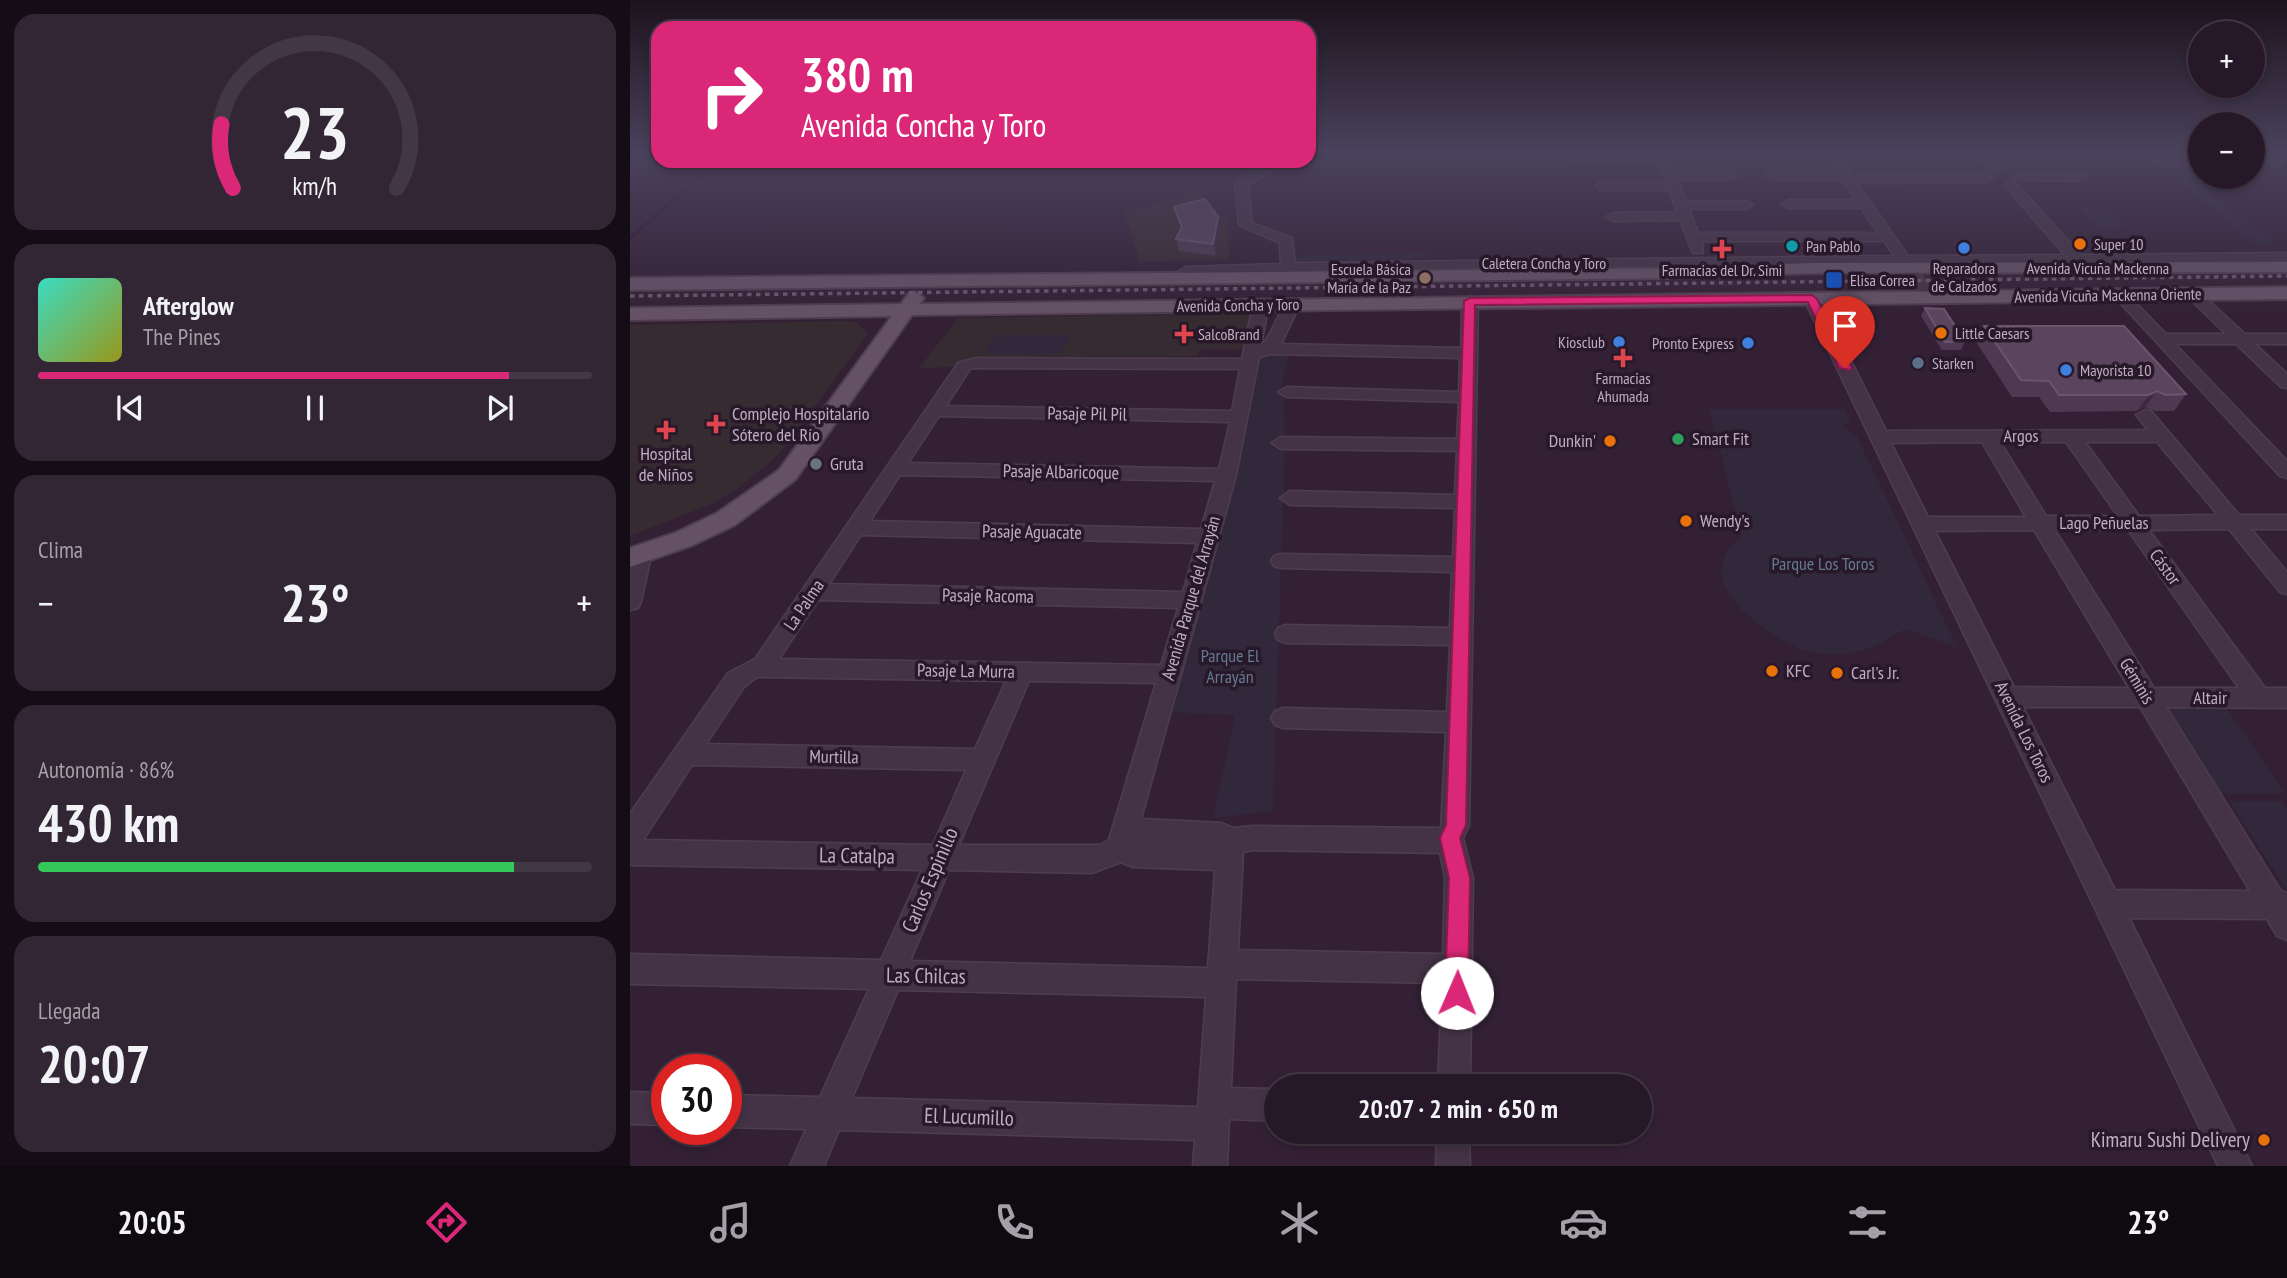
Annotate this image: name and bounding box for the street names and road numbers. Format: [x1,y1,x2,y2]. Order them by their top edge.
street label: Caletera Concha y Toro [1482,253,1606,273]
street label: Avenida Vicuña Mackenna [2027,258,2169,278]
street label: Avenida Vicuña Mackenna Oriente [2014,283,2202,307]
street label: Avenida Concha y Toro [1177,294,1300,316]
street label: Pasaje Pil Pil [1047,401,1128,426]
street label: Argos [2003,424,2039,447]
street label: Pasaje Albaricoque [1003,459,1119,484]
street label: Lago Peñuelas [2059,511,2149,534]
street label: Avenida Parque del Arrayán [1156,513,1225,683]
street label: Pasaje Aguacate [982,519,1082,544]
street label: Cástor [2145,544,2186,589]
street label: La Palma [778,575,829,634]
street label: Pasaje Racoma [942,583,1034,608]
street label: Géminis [2115,653,2160,708]
street label: Pasaje La Murra [917,658,1015,683]
street label: Avenida Los Toros [1990,677,2059,786]
street label: Altair [2193,686,2227,709]
street label: Murtilla [809,745,859,768]
street label: Carlos Espinillo [895,823,964,936]
street label: La Catalpa [819,841,895,870]
street label: Las Chilcas [886,961,966,990]
street label: El Lucumillo [924,1101,1014,1132]

